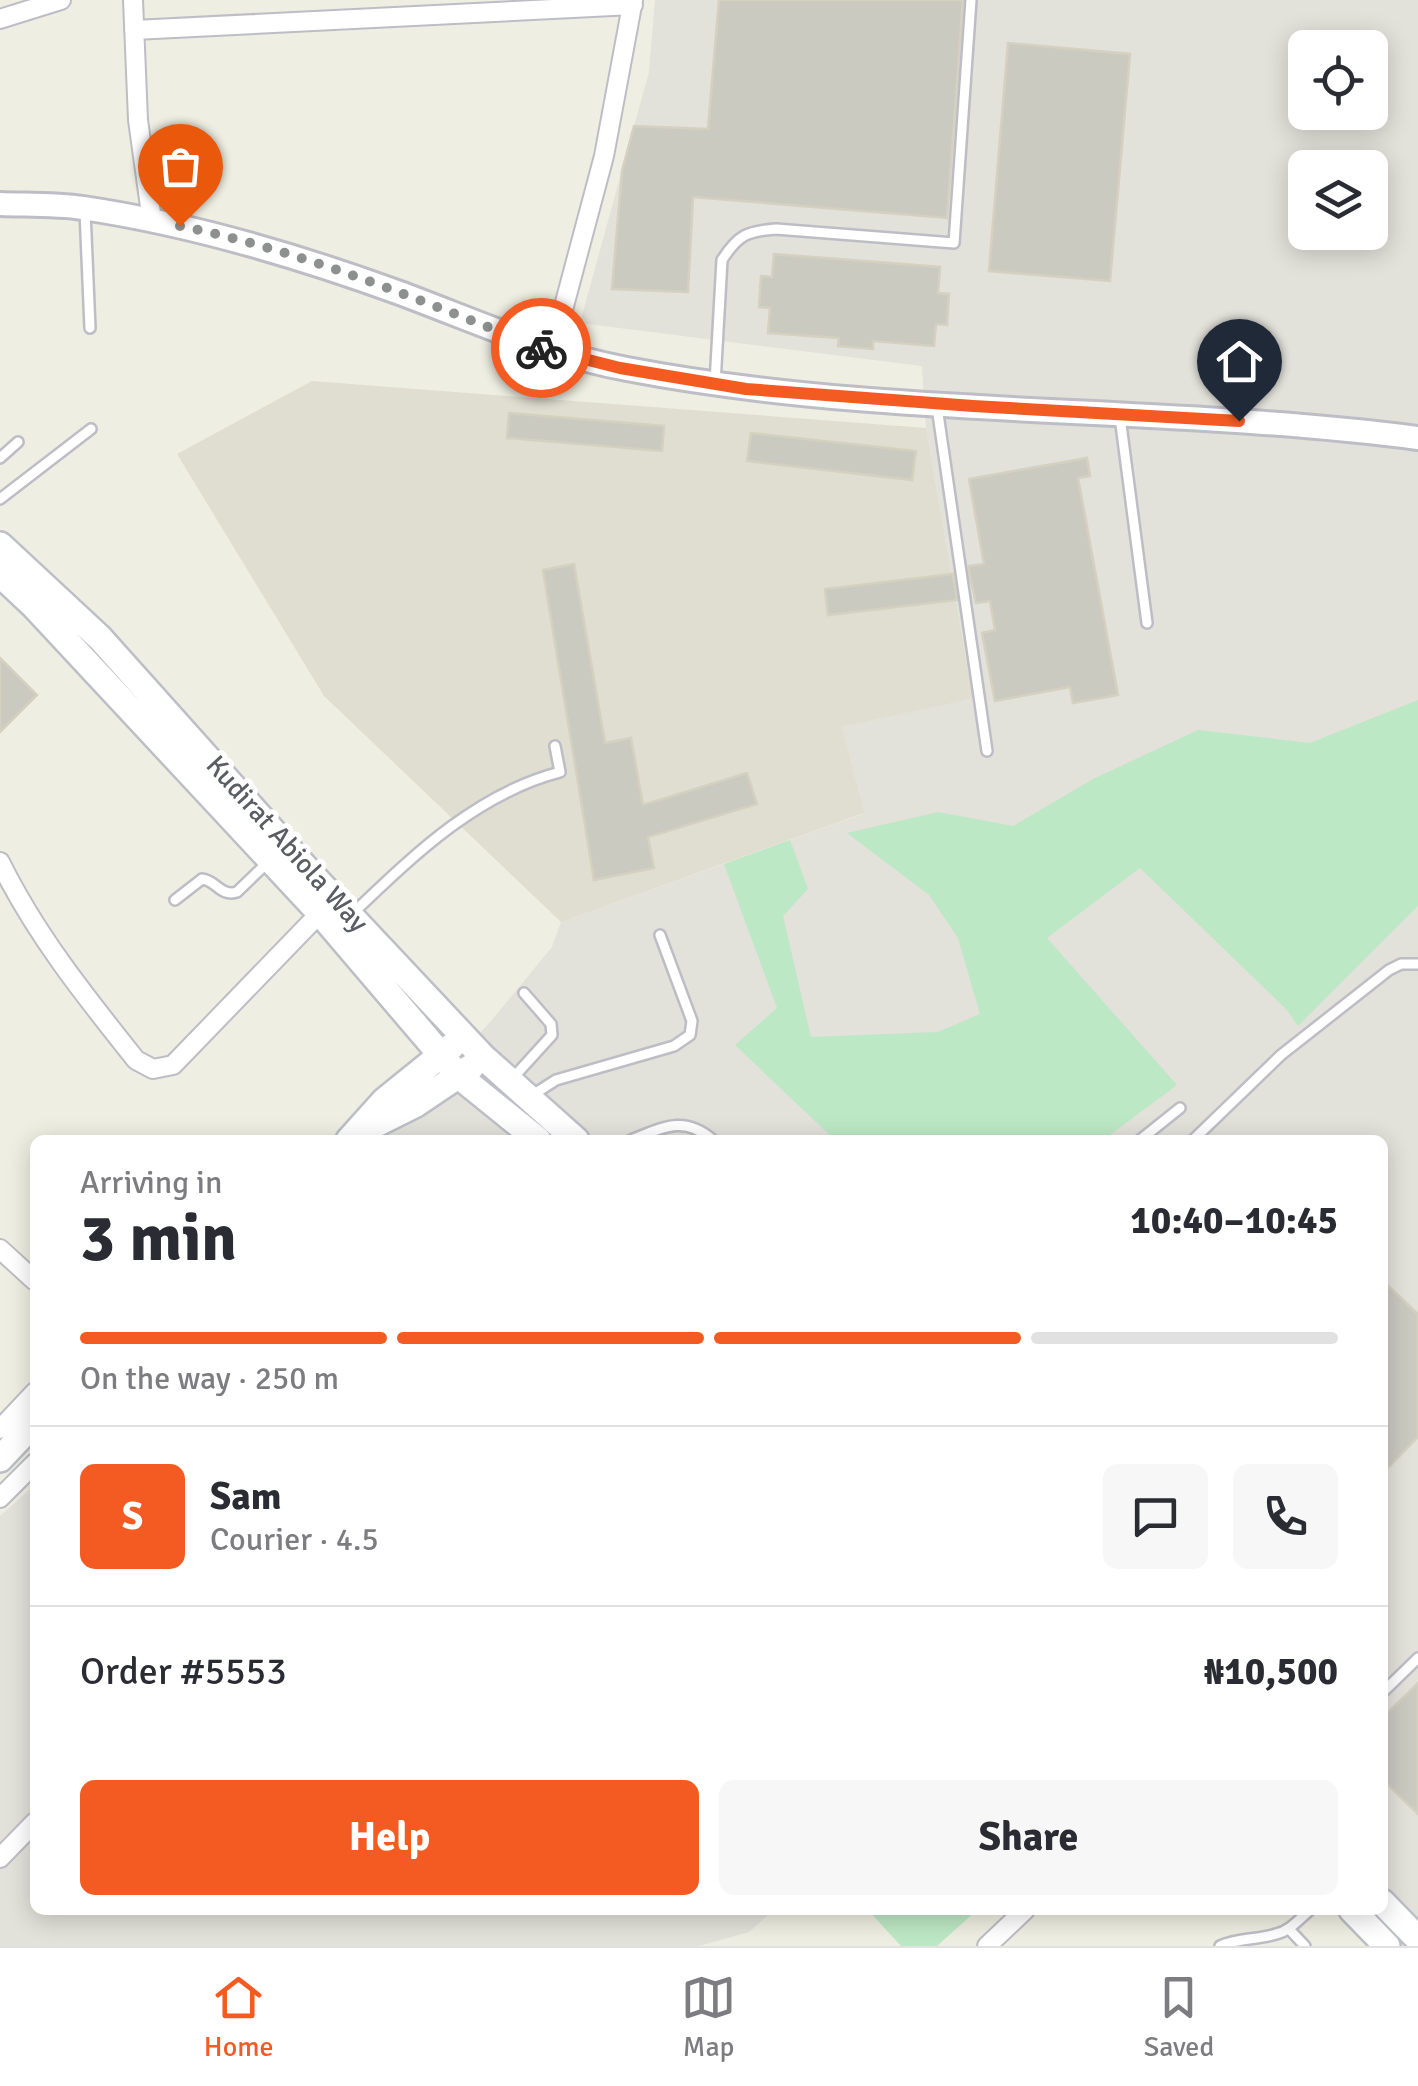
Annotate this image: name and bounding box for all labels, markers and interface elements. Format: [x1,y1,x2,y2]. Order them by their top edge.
map controls [1288,30,1388,250]
button: locate [1288,30,1388,130]
pin [138,124,223,227]
icon: bag [153,139,208,194]
button: layers [1288,150,1388,250]
courier [491,298,591,398]
pin [1197,319,1282,422]
icon: bike [514,321,569,376]
icon: home [1212,334,1267,389]
street label: Kudirat Abiola Way [199,749,375,939]
text: Arriving in [80,1163,222,1202]
text: 10:40–10:45 [1130,1197,1338,1244]
text: 3 min [80,1199,237,1279]
text: On the way · 250 m [80,1359,339,1398]
button: chat [1103,1464,1208,1569]
button: phone [1233,1464,1338,1569]
text: Sam [210,1473,281,1520]
text: S [122,1493,143,1540]
text: Courier · 4.5 [210,1520,379,1559]
text: Order #5553 [80,1648,287,1695]
text: ₦10,500 [1204,1648,1338,1695]
button: Help [80,1780,699,1895]
button: Share [719,1780,1338,1895]
tab: Home [204,1970,274,2064]
tab: Map [681,1970,736,2064]
tab: Saved [1144,1970,1214,2064]

